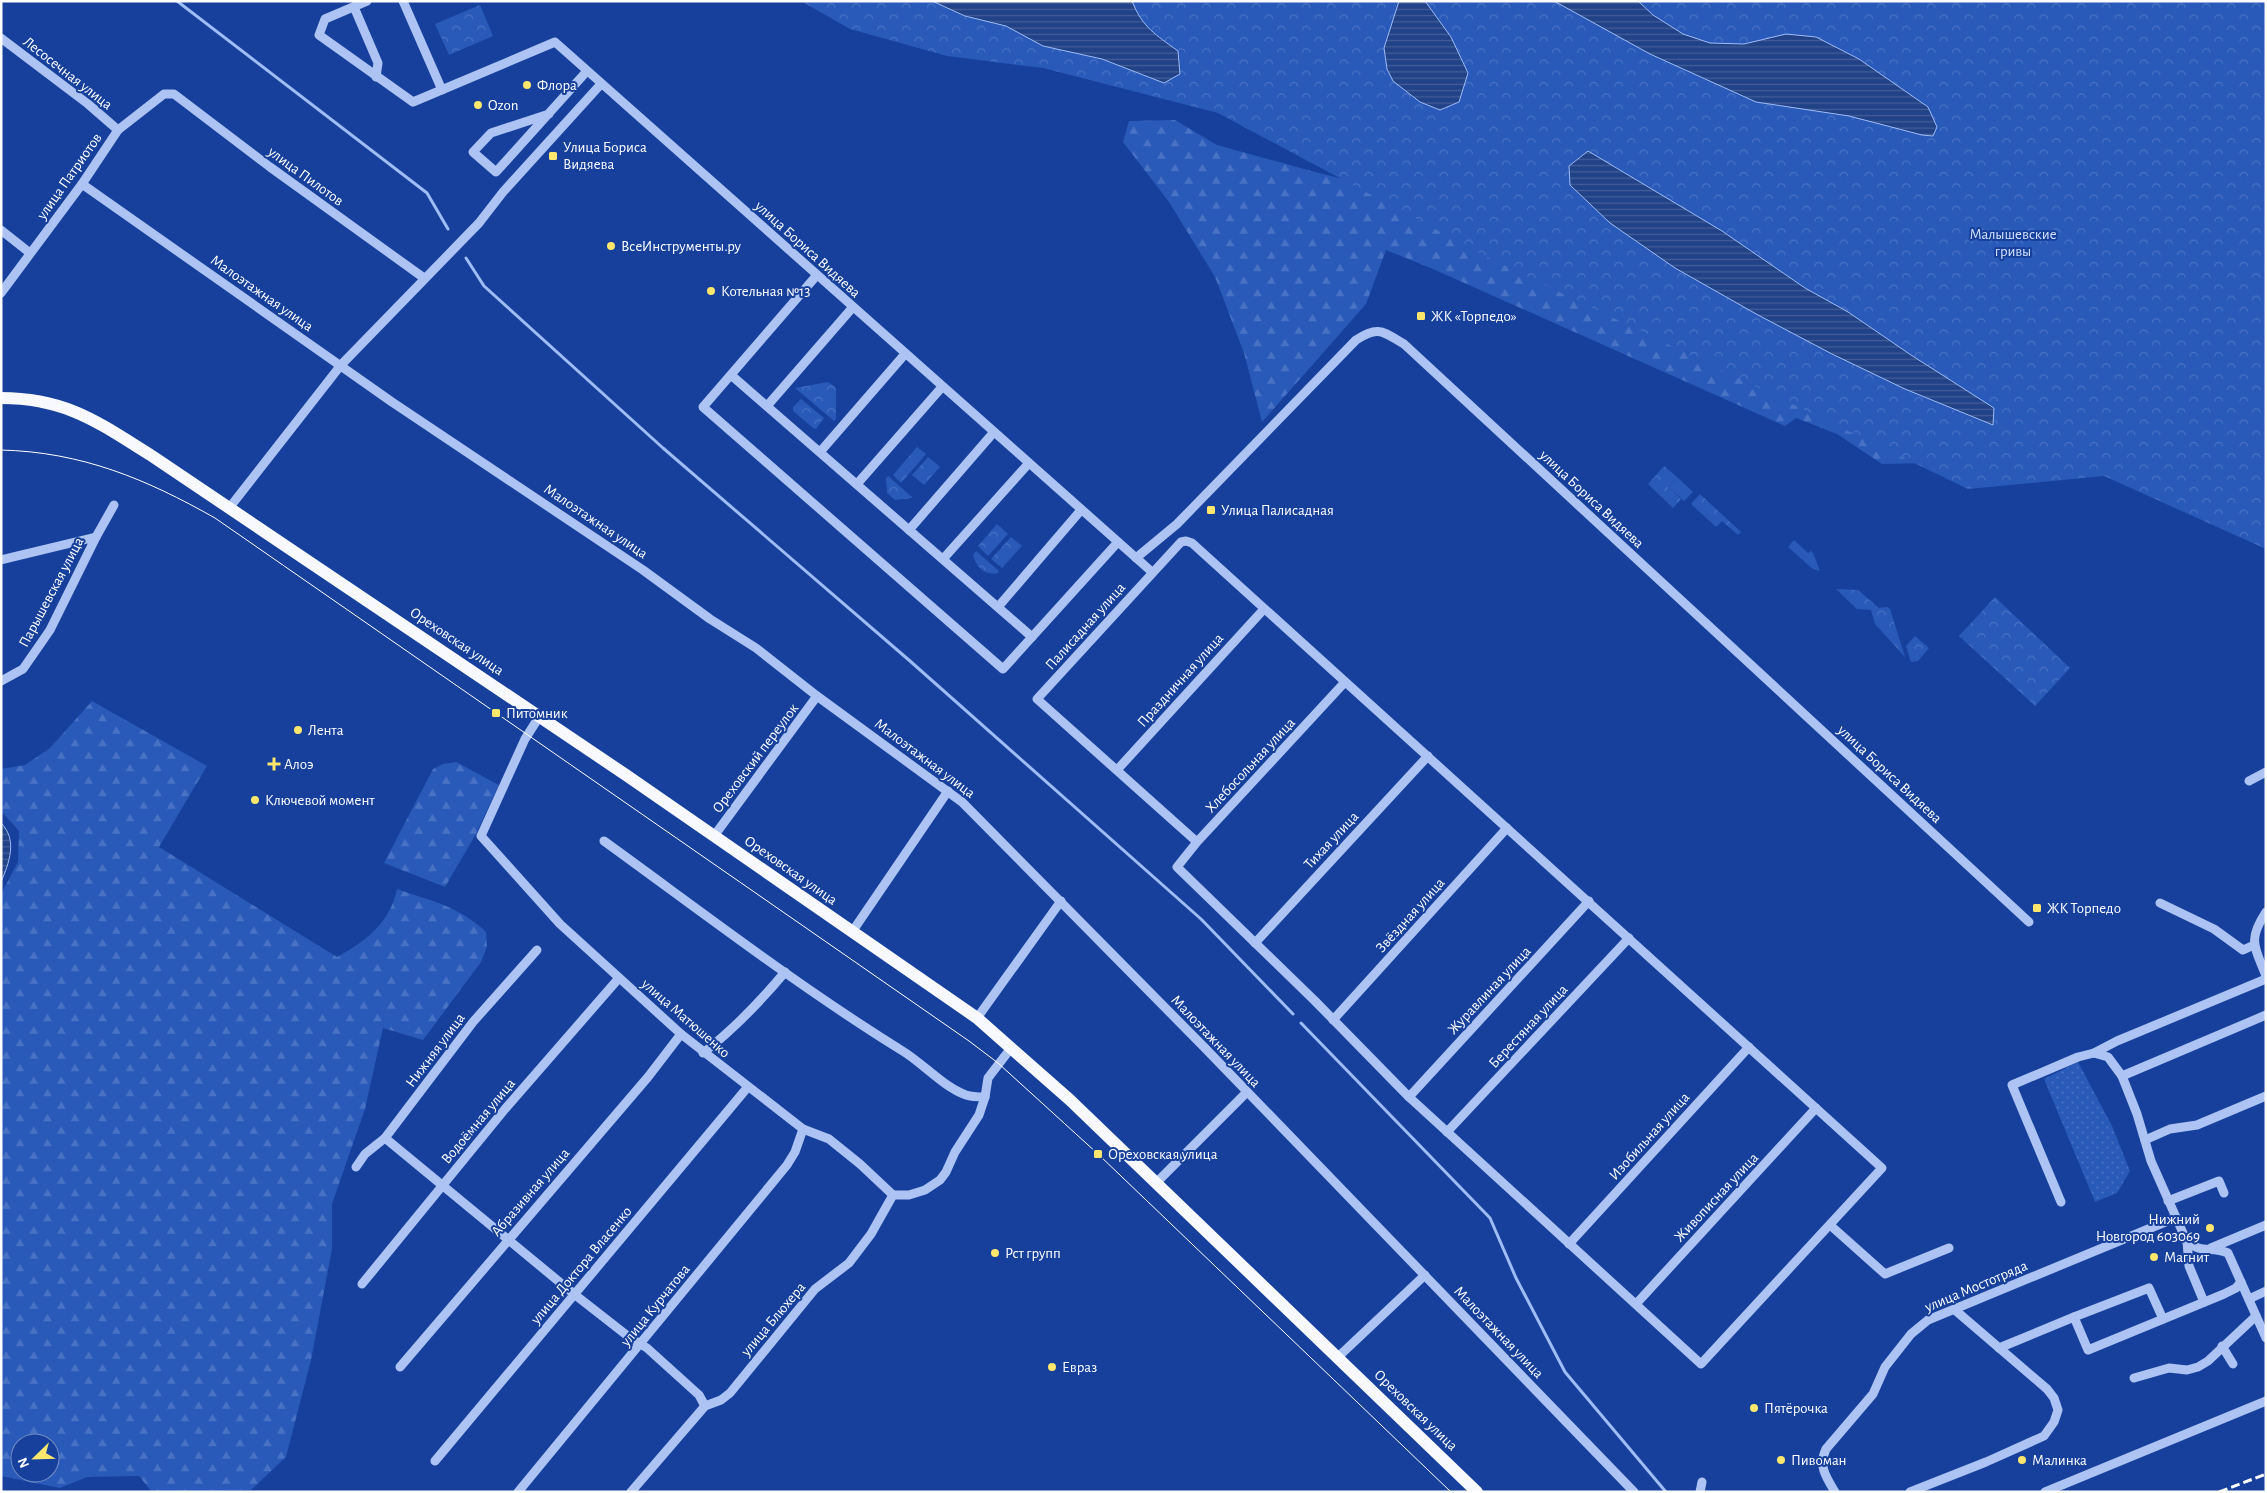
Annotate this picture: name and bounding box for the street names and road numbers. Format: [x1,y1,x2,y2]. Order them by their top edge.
street label: Лесосечная улица [20,34,115,113]
street label: улица Патриотов [34,130,105,223]
street label: улица Пилотов [264,143,346,209]
street label: улица Бориса Видяева [751,198,863,301]
street label: Малоэтажная улица [208,252,316,334]
street label: улица Бориса Видяева [1536,447,1647,551]
street label: Малоэтажная улица [541,481,650,562]
street label: Парышевская улица [16,535,87,650]
street label: Палисадная улица [1043,580,1128,673]
street label: Ореховская улица [407,605,506,678]
street label: Праздничная улица [1135,630,1226,730]
street label: Ореховский переулок [710,701,801,816]
street label: Хлебосольная улица [1203,715,1298,816]
street label: Малоэтажная улица [872,716,978,801]
street label: улица Бориса Видяева [1834,722,1945,826]
street label: Тихая улица [1301,809,1362,872]
street label: Ореховская улица [742,833,840,908]
street label: Звёздная улица [1373,875,1448,956]
street label: Журавлиная улица [1445,943,1534,1037]
street label: улица Матюшенко [638,975,733,1061]
street label: Берестяная улица [1486,982,1571,1071]
street label: Малоэтажная улица [1168,992,1263,1090]
street label: Нижняя улица [403,1011,468,1090]
street label: Водоёмная улица [439,1076,518,1167]
street label: Изобильная улица [1606,1090,1693,1183]
street label: Абразивная улица [488,1145,573,1239]
street label: Живописная улица [1671,1150,1761,1245]
street label: улица Доктора Власенко [527,1204,635,1328]
street label: улица Мостотряда [1922,1258,2030,1315]
street label: улица Курчатова [617,1262,693,1350]
street label: улица Блюхера [738,1280,808,1360]
street label: Малоэтажная улица [1451,1283,1546,1381]
street label: Ореховская улица [1371,1367,1460,1454]

